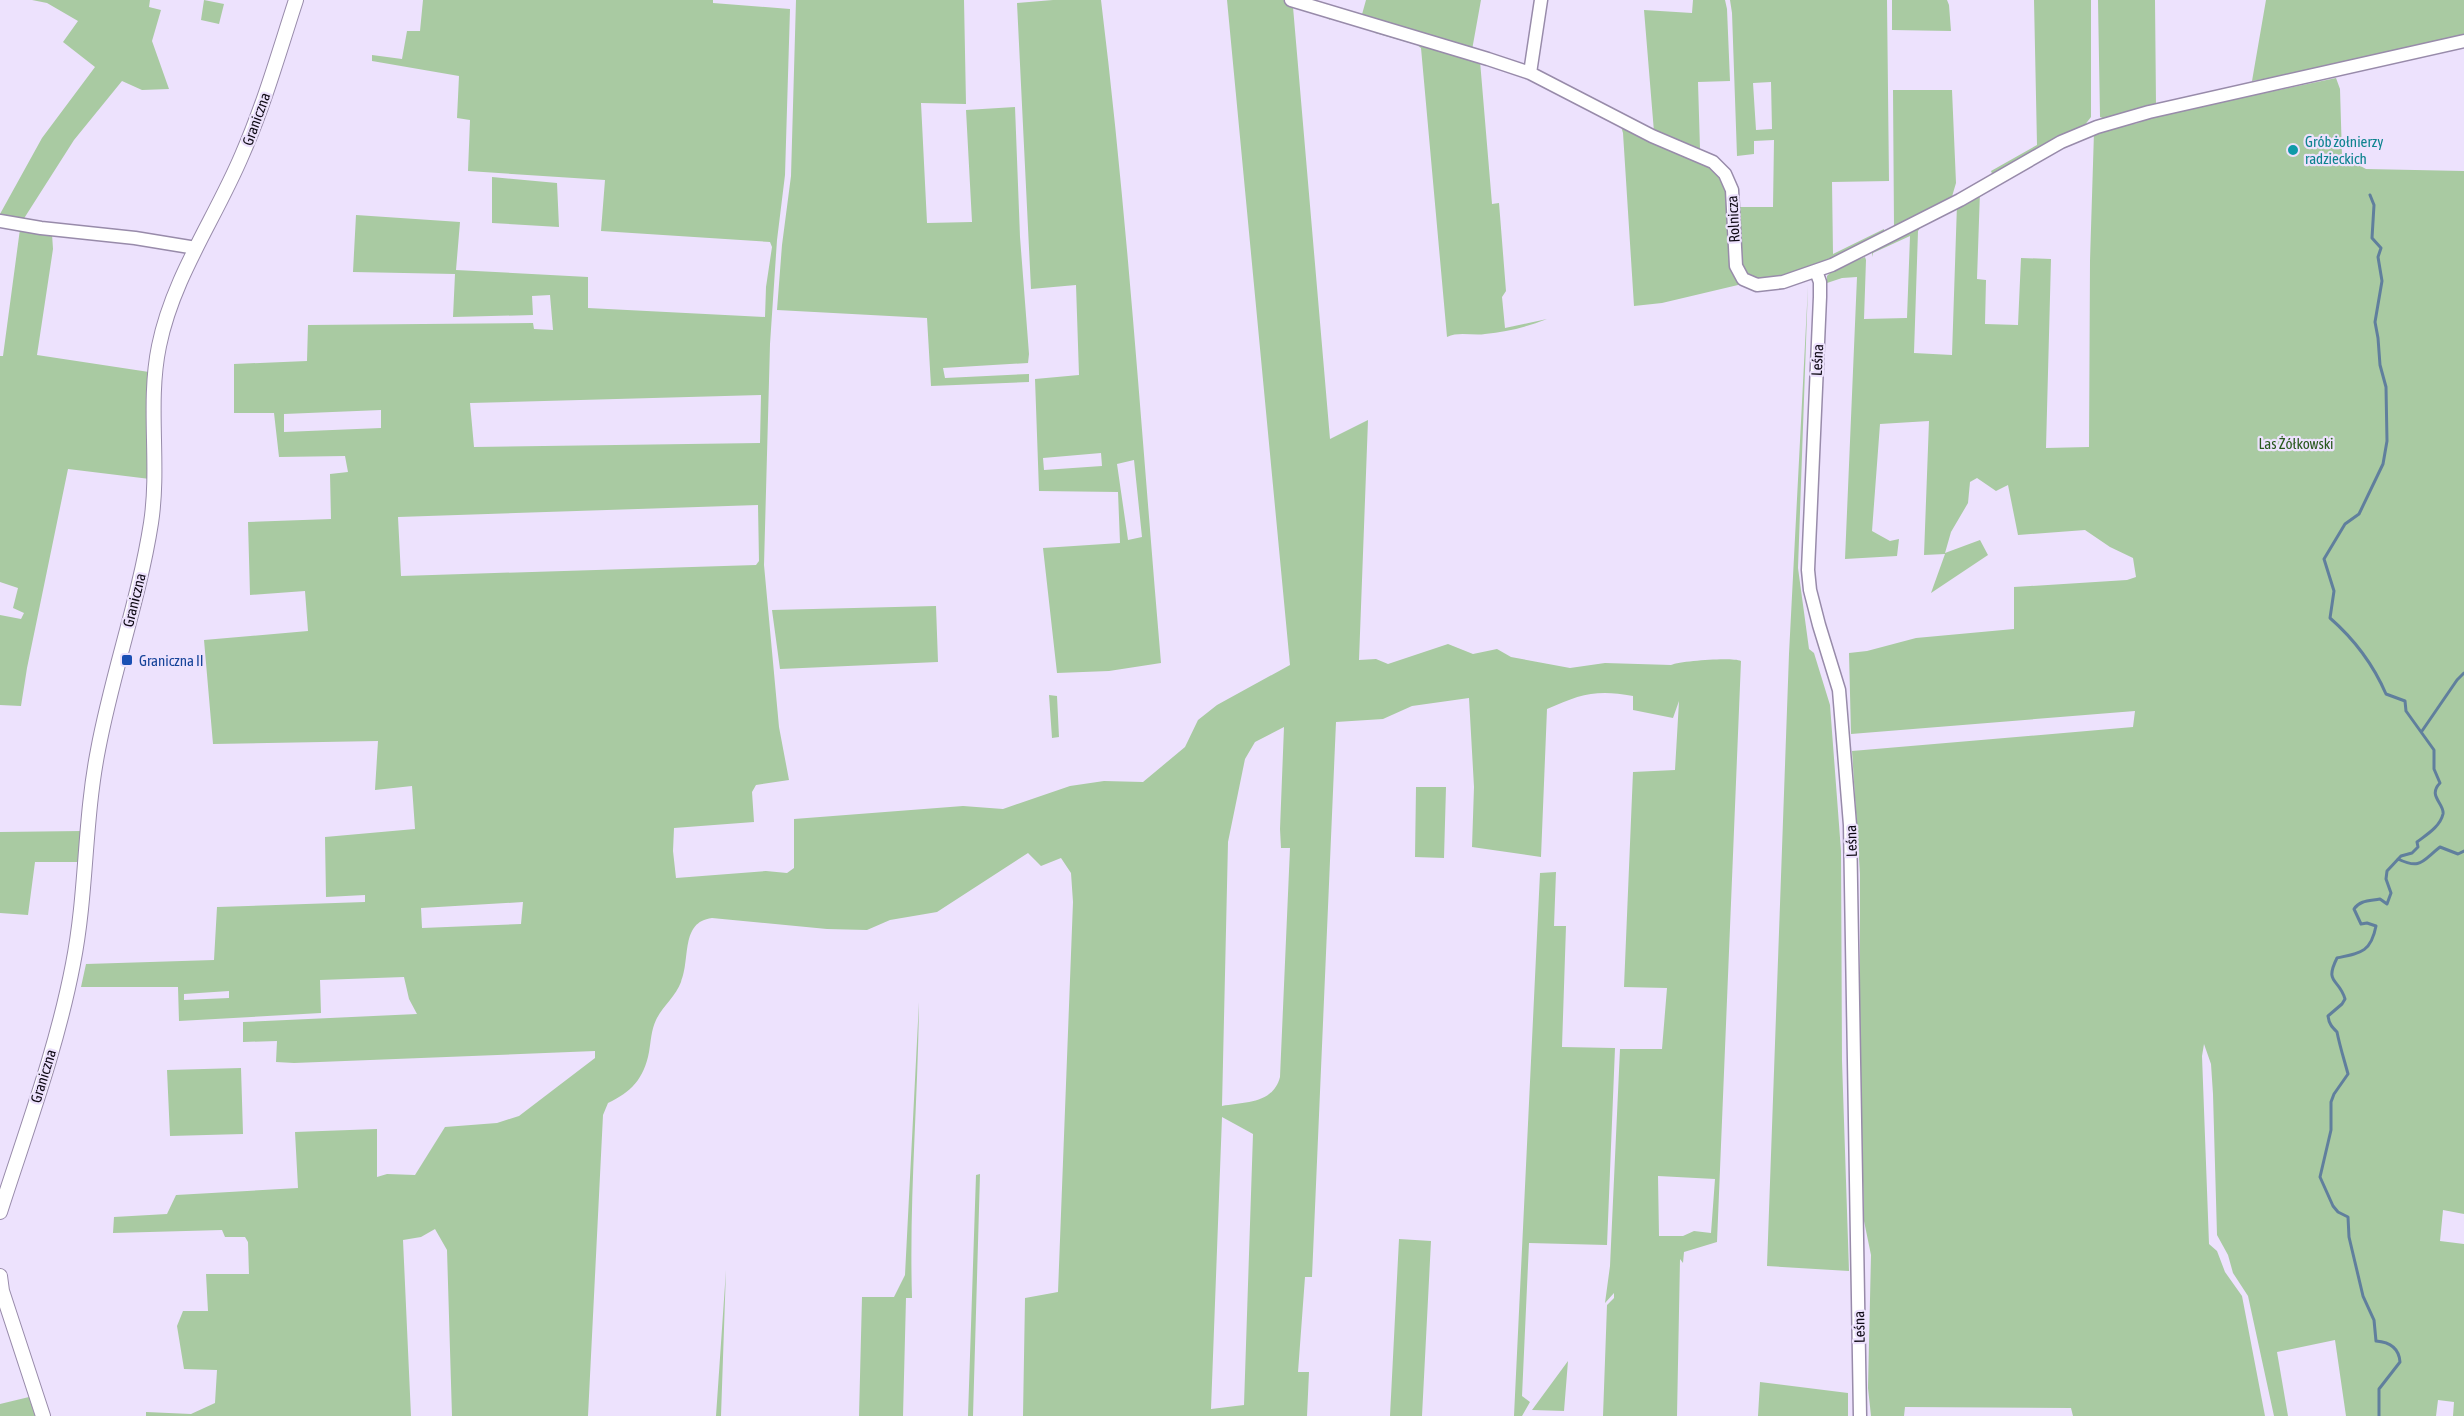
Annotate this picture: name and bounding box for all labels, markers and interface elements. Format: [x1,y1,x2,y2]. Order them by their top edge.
street label: Graniczna [239,90,273,148]
place label: Grób żołnierzy radzieckich [2305,133,2383,167]
marker: Grób żołnierzy radzieckich [2286,143,2300,157]
street label: Rolnicza [1723,195,1743,243]
street label: Leśna [1808,343,1826,377]
park label: Las Żółkowski [2259,435,2333,452]
street label: Graniczna [119,571,149,629]
place label: Graniczna II [139,652,204,669]
marker: Graniczna II [120,653,134,667]
street label: Leśna [1842,825,1860,857]
street label: Graniczna [27,1047,59,1105]
street label: Leśna [1850,1311,1868,1343]

